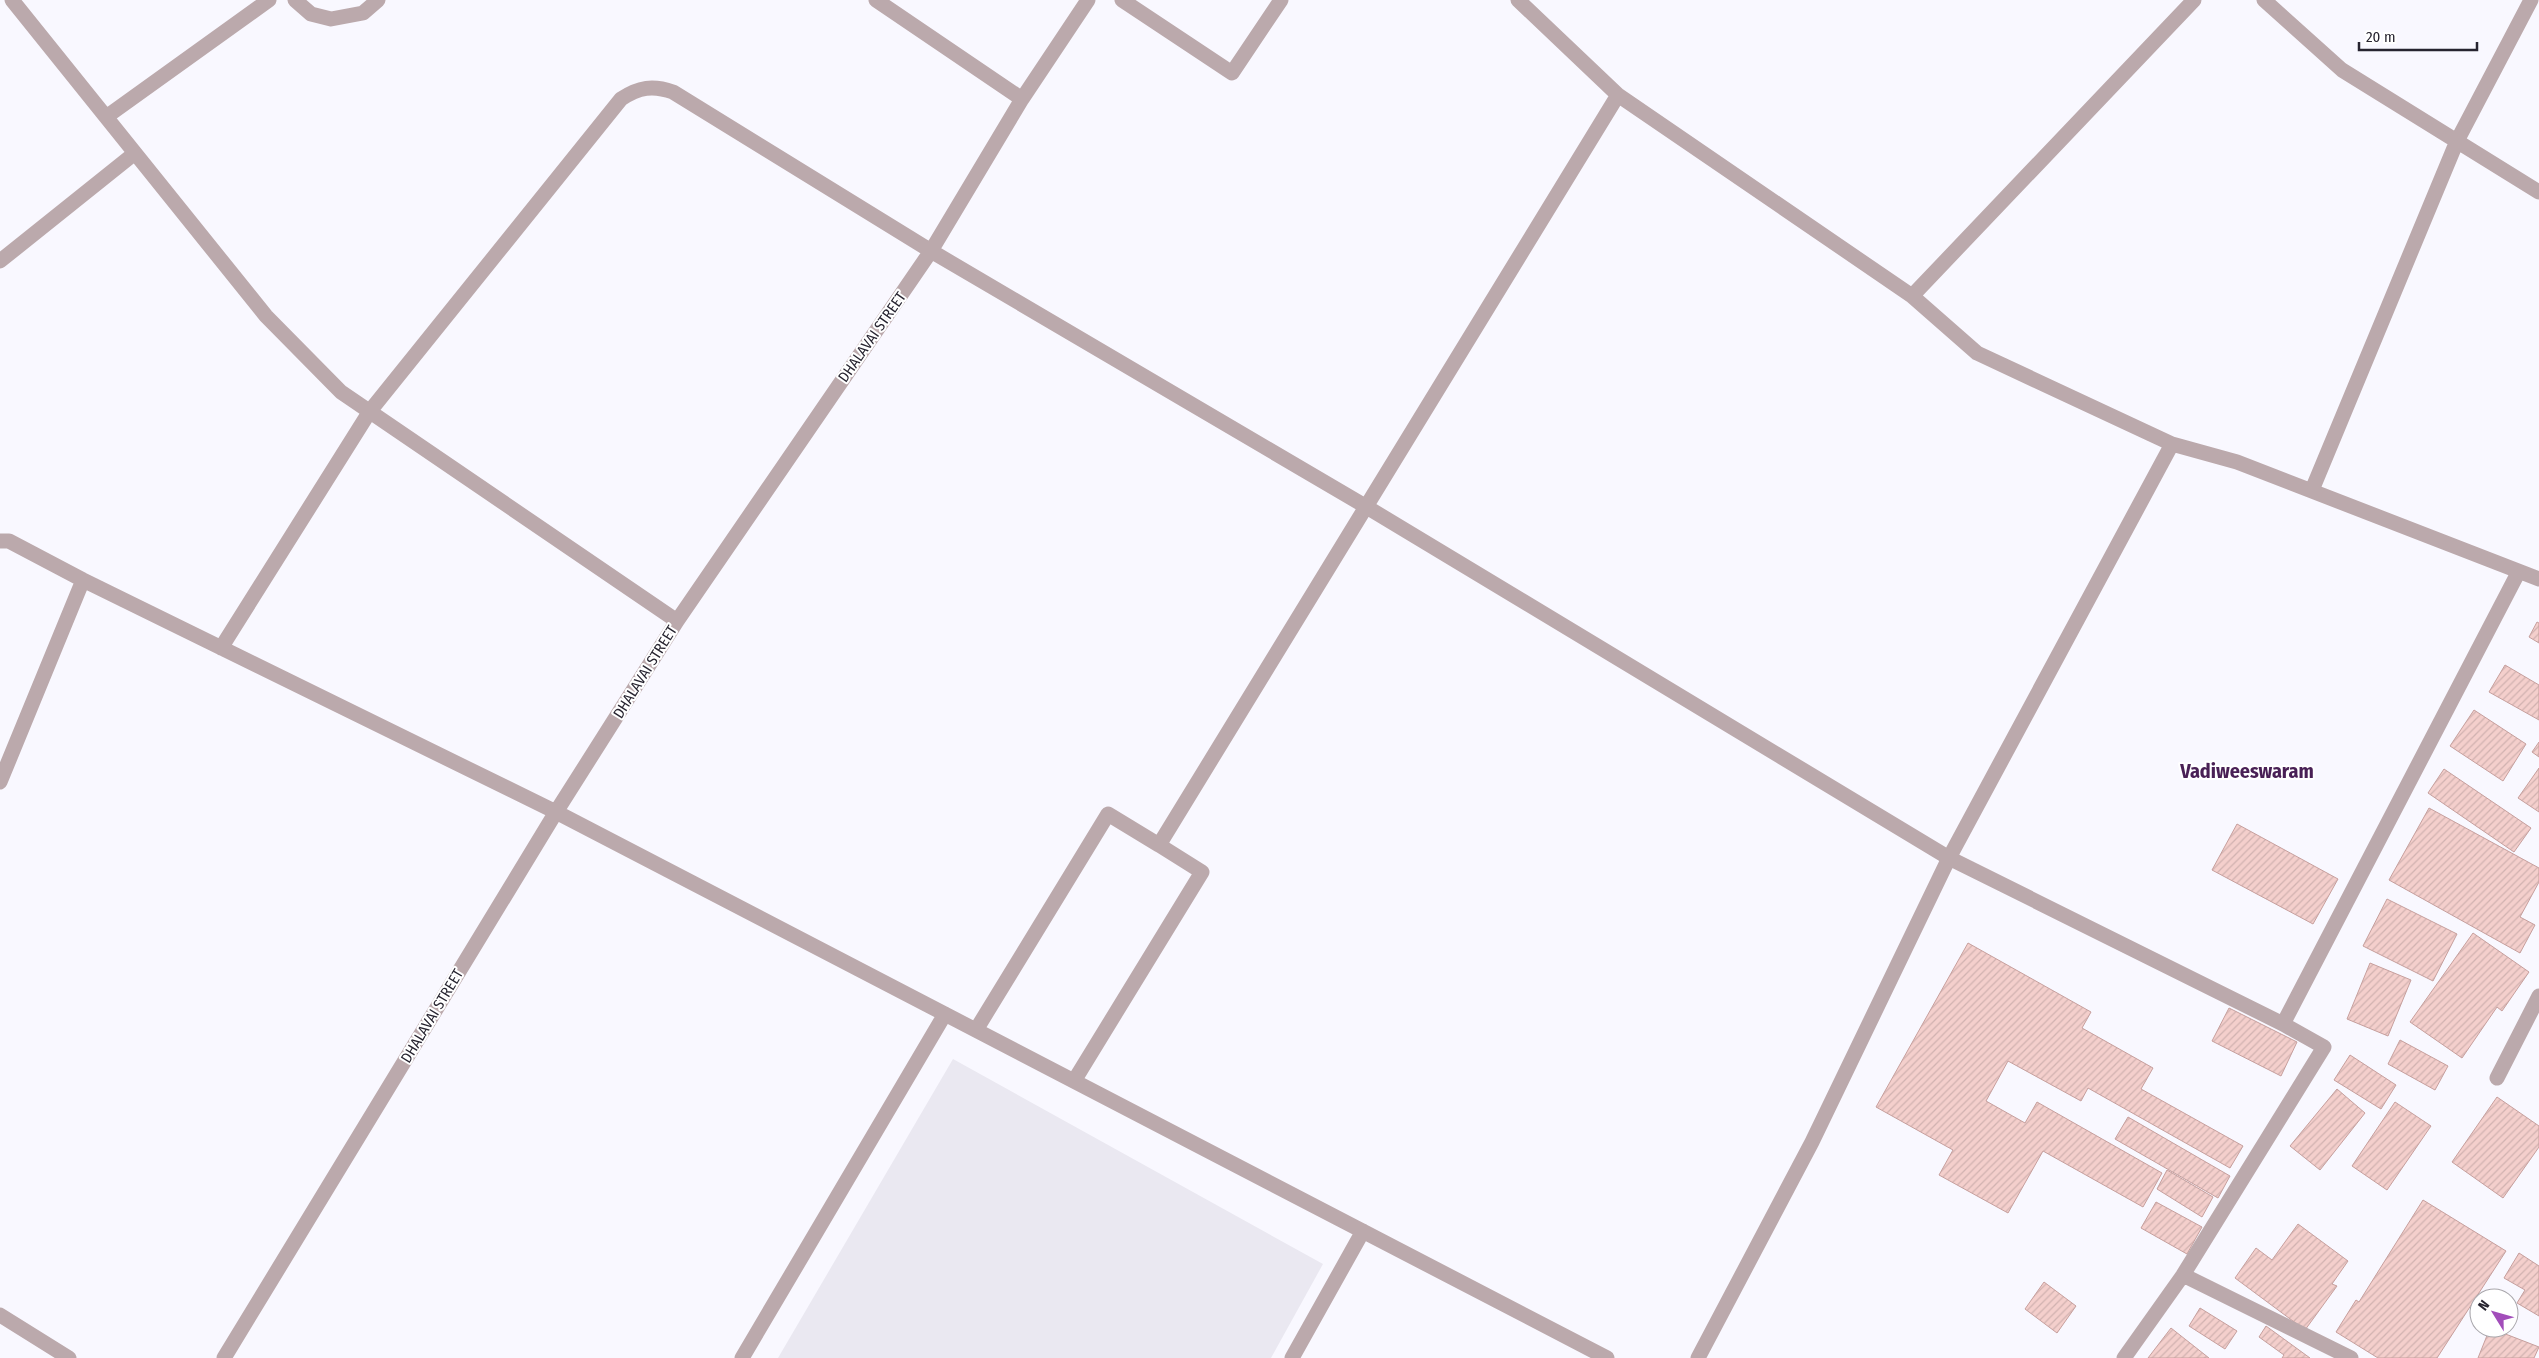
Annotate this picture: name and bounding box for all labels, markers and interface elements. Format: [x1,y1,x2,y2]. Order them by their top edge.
scale bar [2359,20,2476,52]
text: 20 m [2366,28,2396,46]
street label: DHALAVAI STREET [834,288,910,386]
street label: DHALAVAI STREET [609,622,681,722]
district label: Vadiweeswaram [2179,759,2314,783]
street label: DHALAVAI STREET [397,966,467,1066]
north arrow [2469,1288,2519,1338]
text: N [2475,1297,2493,1314]

